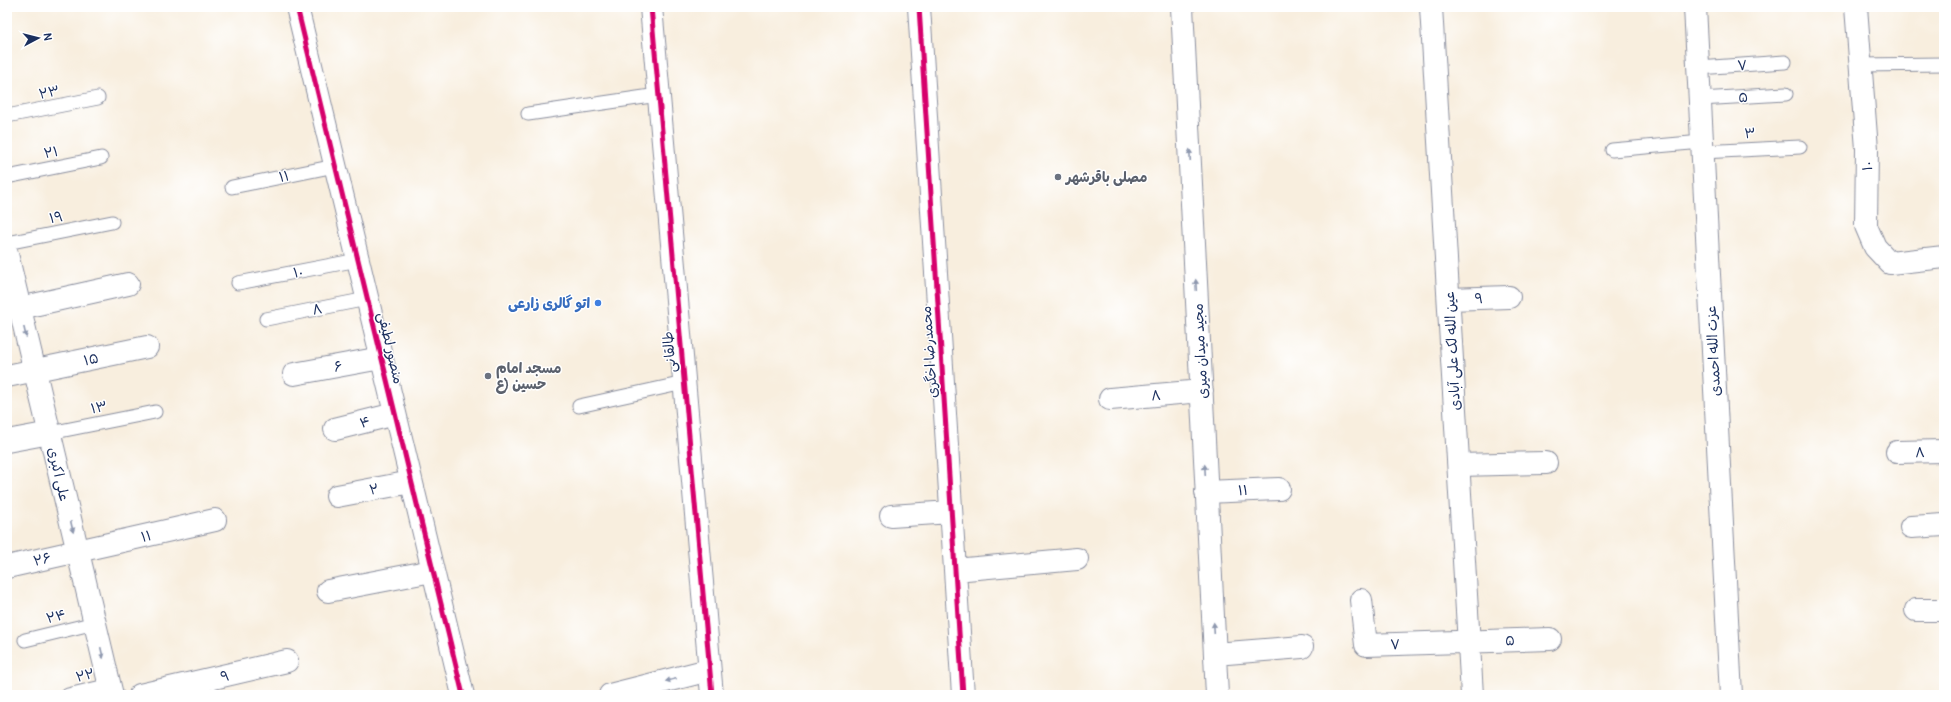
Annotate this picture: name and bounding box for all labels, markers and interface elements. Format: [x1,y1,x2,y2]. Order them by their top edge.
north arrow [18,18,58,58]
text: N [41,32,54,42]
street label: ۷ [1737,57,1748,74]
street label: ۲۳ [37,82,61,103]
street label: ۵ [1738,89,1748,106]
street label: ۳ [1744,125,1756,142]
street label: ۲۱ [42,143,60,162]
one-way arrow [1186,149,1193,161]
street label: ۱۰ [1859,161,1876,171]
street label: ۱۱ [277,167,291,186]
place label: مصلی باقرشهر [1064,169,1147,186]
marker: مصلی باقرشهر [1053,172,1063,182]
street label: ۱۹ [48,208,65,227]
street label: ۱۰ [292,263,304,282]
one-way arrow [1193,279,1200,291]
street label: ۹ [1474,290,1484,307]
street label: عین الله لک علی آبادی [1441,291,1464,411]
place label: اتو گالری زارعی [508,294,590,313]
marker: اتو گالری زارعی [593,298,603,308]
street label: ۸ [311,300,324,319]
street label: مجید میدان میری [1190,303,1211,399]
street label: محمدرضا اخگری [918,305,941,399]
street label: عزت الله احمدی [1703,305,1724,397]
street label: منصور لطیفی [374,311,407,386]
one-way arrow [23,326,29,339]
street label: طالقانی [659,330,680,373]
street label: ۱۵ [82,350,100,369]
street label: ۶ [332,357,344,376]
place label: مسجد امام حسین (ع [496,360,561,394]
marker: مسجد امام حسین (ع [483,371,493,381]
street label: ۸ [1150,387,1162,404]
street label: ۱۳ [89,398,109,417]
street label: ۴ [358,413,372,432]
street label: ۸ [1915,444,1925,461]
street label: علی اکبری [44,445,73,503]
one-way arrow [1202,464,1209,476]
street label: ۲ [368,480,380,499]
street label: ۱۱ [1238,482,1249,499]
one-way arrow [69,521,75,533]
street label: ۱۱ [139,527,153,546]
street label: ۲۶ [31,549,53,570]
street label: ۲۴ [44,606,68,627]
one-way arrow [1210,622,1217,634]
street label: ۵ [1505,632,1515,649]
street label: ۷ [1390,636,1400,653]
one-way arrow [100,647,106,660]
street label: ۲۲ [74,665,96,686]
street label: ۹ [219,667,231,686]
one-way arrow [665,677,677,683]

